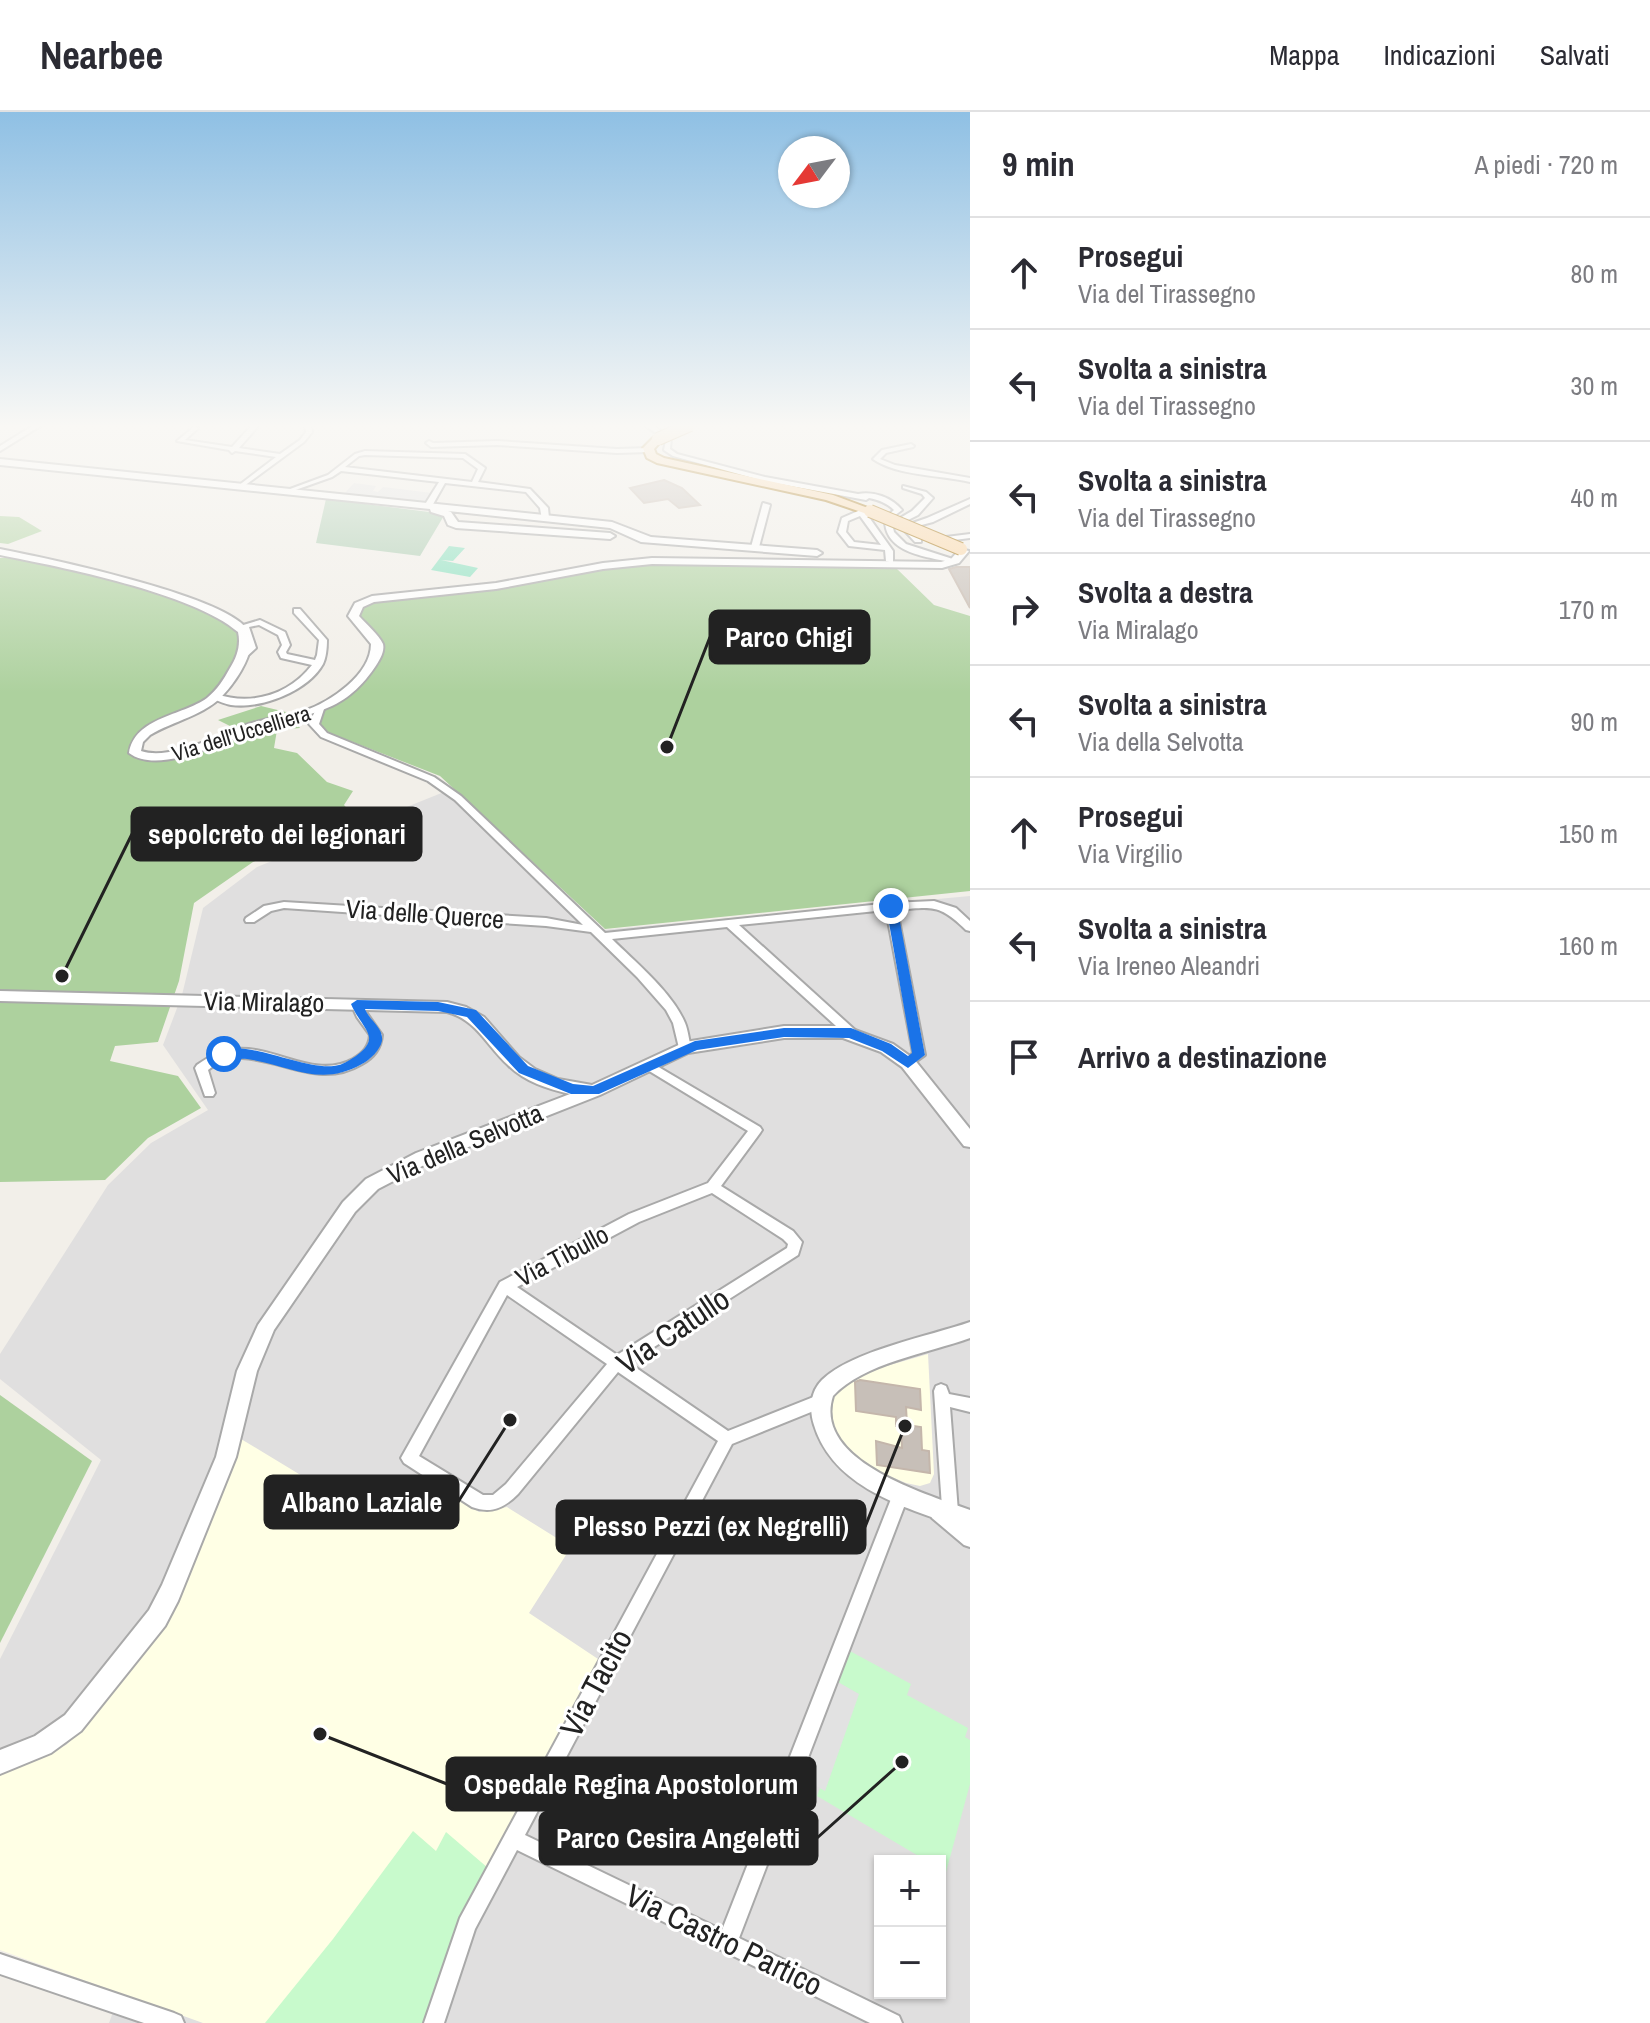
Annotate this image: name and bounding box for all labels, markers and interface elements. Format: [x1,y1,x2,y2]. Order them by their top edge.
text: Nearbee [40,30,163,81]
text: Mappa [1269,36,1339,74]
text: Indicazioni [1383,36,1496,74]
text: Salvati [1540,36,1610,74]
north arrow [778,136,850,208]
text: 9 min [1002,141,1075,187]
text: A piedi · 720 m [1475,147,1618,182]
text: Prosegui [1078,236,1183,276]
icon: ahead [1002,251,1046,295]
text: 80 m [1571,256,1618,291]
text: Via del Tirassegno [1078,276,1256,311]
text: Svolta a sinistra [1078,348,1267,388]
icon: left [1002,363,1046,407]
text: 30 m [1571,368,1618,403]
text: Via del Tirassegno [1078,388,1256,423]
text: Svolta a sinistra [1078,460,1267,500]
icon: left [1002,475,1046,519]
text: 40 m [1571,480,1618,515]
text: Via del Tirassegno [1078,500,1256,535]
text: Svolta a destra [1078,572,1253,612]
icon: right [1002,587,1046,631]
text: 170 m [1559,592,1618,627]
callout: Parco Chigi [710,611,869,663]
text: Via Miralago [1078,612,1199,647]
text: Parco Chigi [725,618,853,656]
text: Svolta a sinistra [1078,684,1267,724]
street label: Via dell'Uccelliera [168,698,314,768]
icon: left [1002,699,1046,743]
text: 90 m [1571,704,1618,739]
text: Via della Selvotta [1078,724,1244,759]
text: Prosegui [1078,796,1183,836]
callout: sepolcreto dei legionari [132,808,421,860]
icon: ahead [1002,811,1046,855]
text: sepolcreto dei legionari [148,815,406,853]
text: 150 m [1559,816,1618,851]
text: Via Virgilio [1078,836,1183,871]
route end [873,888,909,924]
street label: Via delle Querce [345,891,505,936]
text: Svolta a sinistra [1078,908,1267,948]
icon: left [1002,923,1046,967]
text: 160 m [1559,928,1618,963]
text: Via Ireneo Aleandri [1078,948,1260,983]
street label: Via Miralago [203,983,325,1020]
icon: arrive [1002,1035,1046,1079]
route start [206,1036,242,1072]
text: Arrivo a destinazione [1078,1037,1327,1077]
street label: Via della Selvotta [382,1095,548,1192]
street label: Via Tibullo [509,1216,614,1295]
street label: Via Catullo [608,1277,738,1384]
callout: Albano Laziale [265,1476,458,1528]
text: Albano Laziale [282,1483,442,1521]
callout: Plesso Pezzi (ex Negrelli) [557,1501,865,1553]
text: Plesso Pezzi (ex Negrelli) [573,1507,849,1545]
street label: Via Tacito [549,1621,642,1744]
callout: Ospedale Regina Apostolorum [447,1758,815,1810]
text: Ospedale Regina Apostolorum [464,1765,798,1803]
callout: Parco Cesira Angeletti [540,1812,817,1864]
text: Parco Cesira Angeletti [556,1819,800,1857]
map controls [874,1855,946,1999]
button: + [874,1855,946,1927]
street label: Via Castro Partico [619,1873,830,2006]
button: − [874,1927,946,1999]

